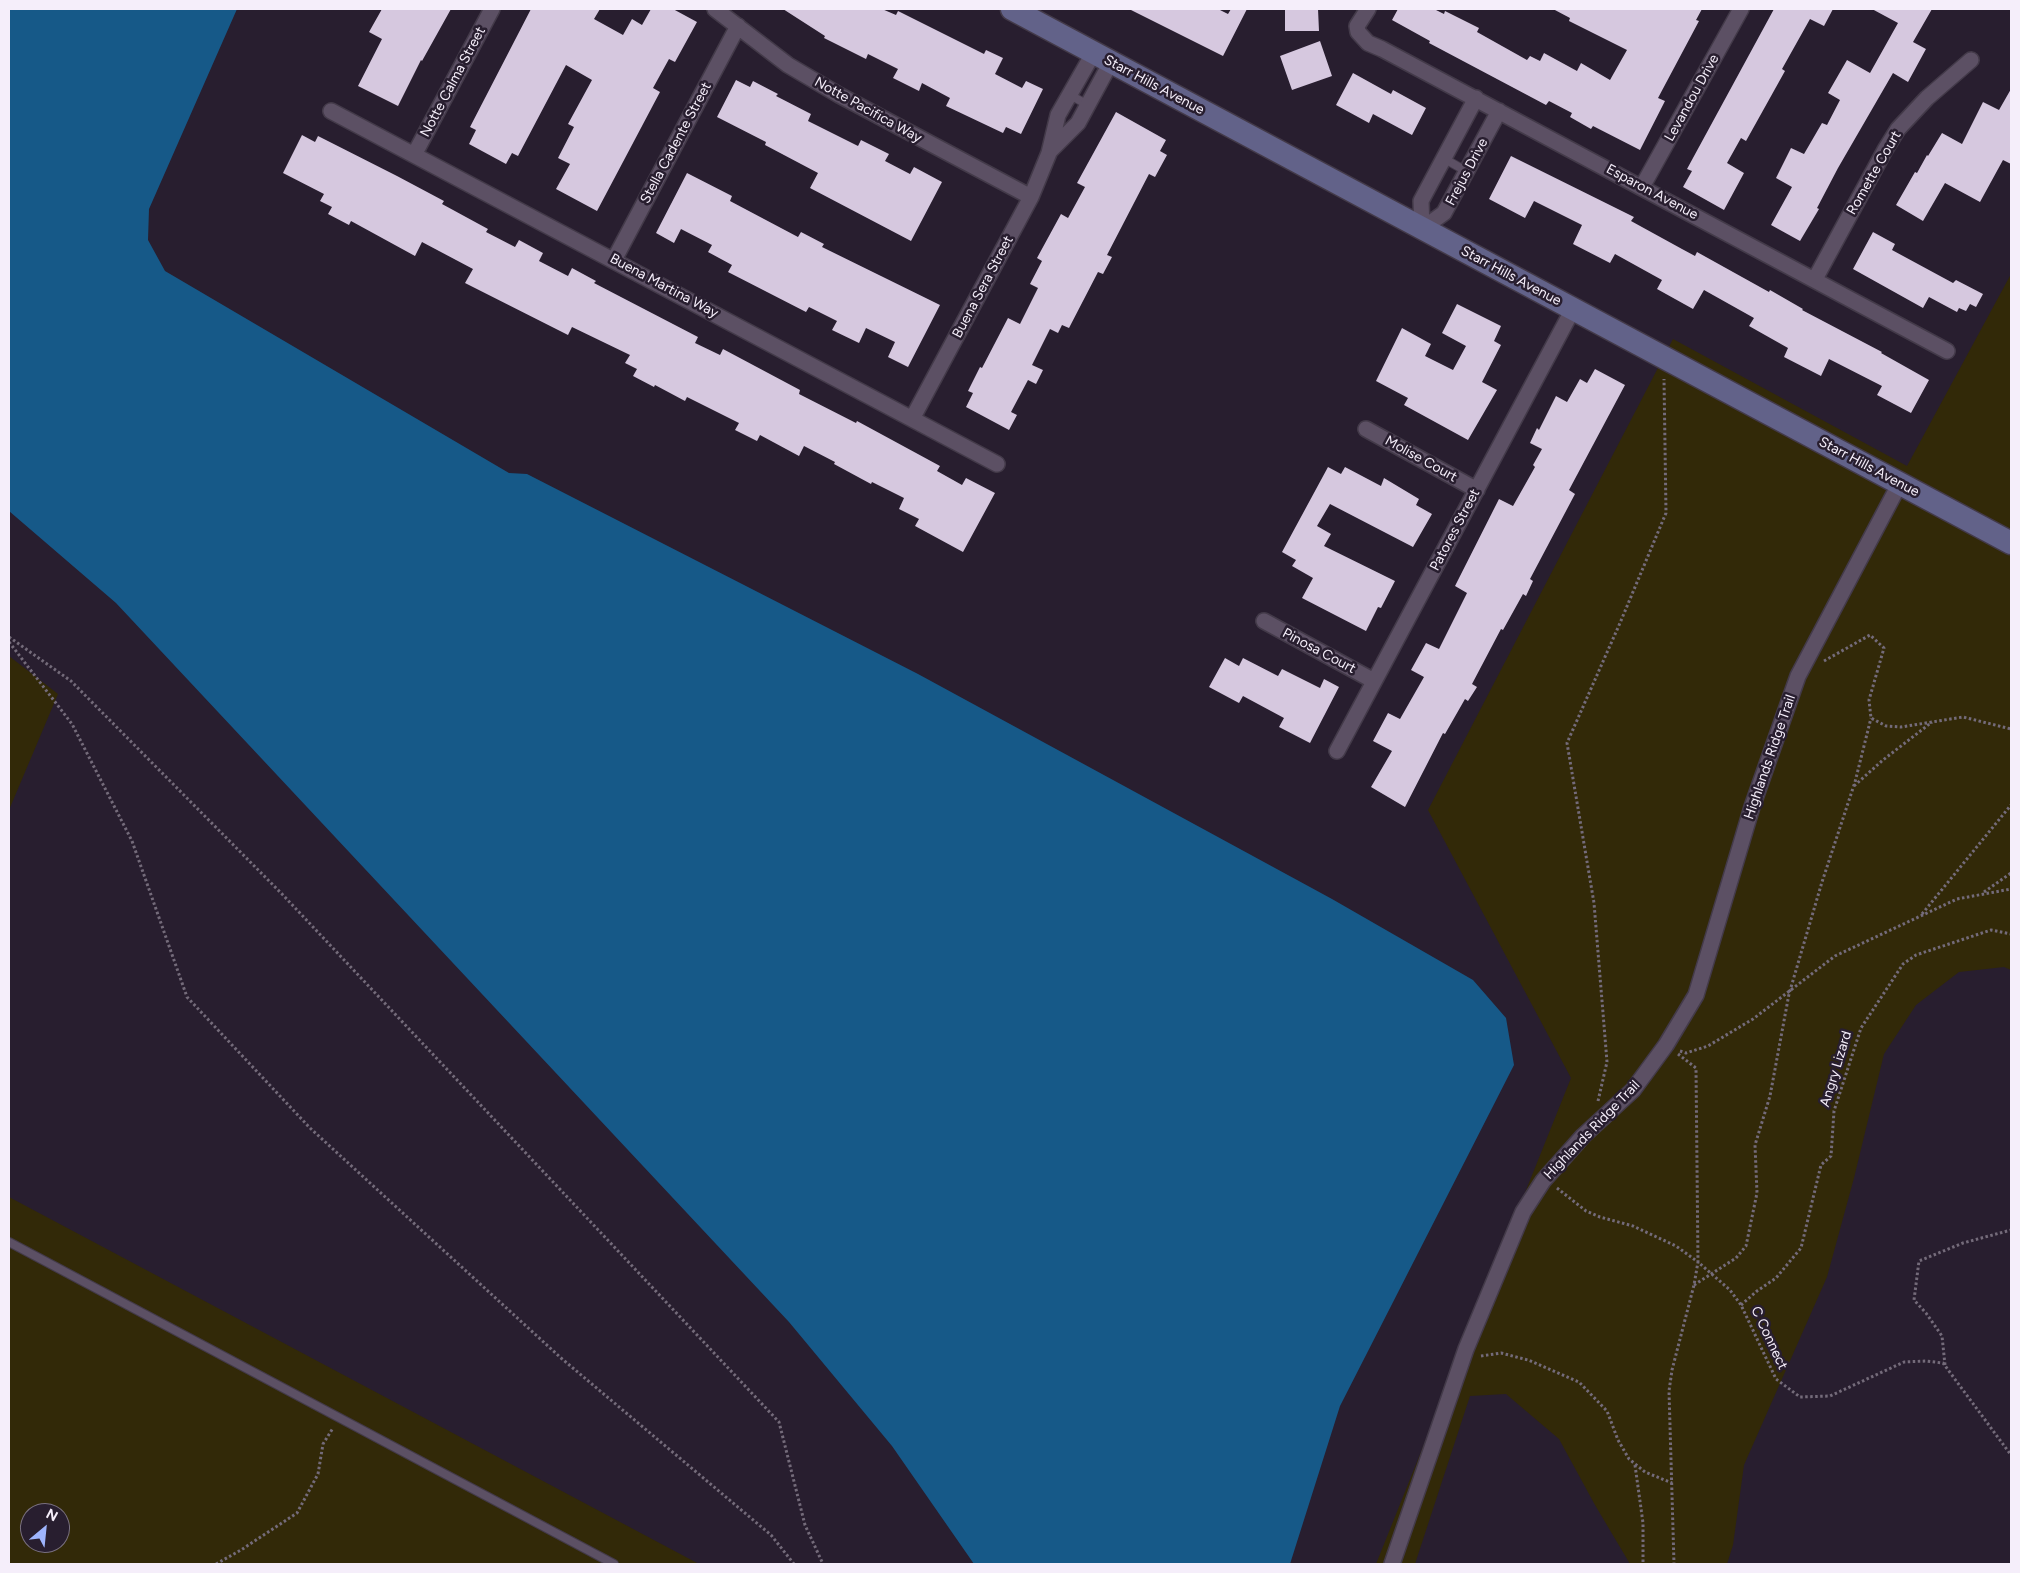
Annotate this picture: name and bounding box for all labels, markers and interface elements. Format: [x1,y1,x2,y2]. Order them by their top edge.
street label: Notte Calma Street [417,24,489,140]
street label: Starr Hills Avenue [1101,51,1207,119]
street label: Levandou Drive [1661,52,1723,144]
street label: Notte Pacifica Way [811,73,925,147]
street label: Stella Cadente Street [637,80,715,206]
street label: Romette Court [1843,128,1905,218]
street label: Frejus Drive [1442,135,1492,209]
street label: Esparon Avenue [1603,161,1701,223]
street label: Buena Sera Street [949,233,1017,341]
street label: Starr Hills Avenue [1458,242,1564,310]
street label: Buena Martina Way [607,250,721,322]
street label: Molise Court [1382,432,1460,486]
street label: Starr Hills Avenue [1816,433,1922,501]
street label: Patores Street [1426,486,1484,574]
street label: Pinosa Court [1280,625,1358,677]
street label: Highlands Ridge Trail [1741,692,1799,822]
street label: Angry Lizard [1816,1029,1856,1109]
street label: Highlands Ridge Trail [1541,1077,1643,1183]
street label: C Connect [1747,1304,1791,1372]
north arrow [20,1503,70,1553]
text: N [43,1505,61,1525]

